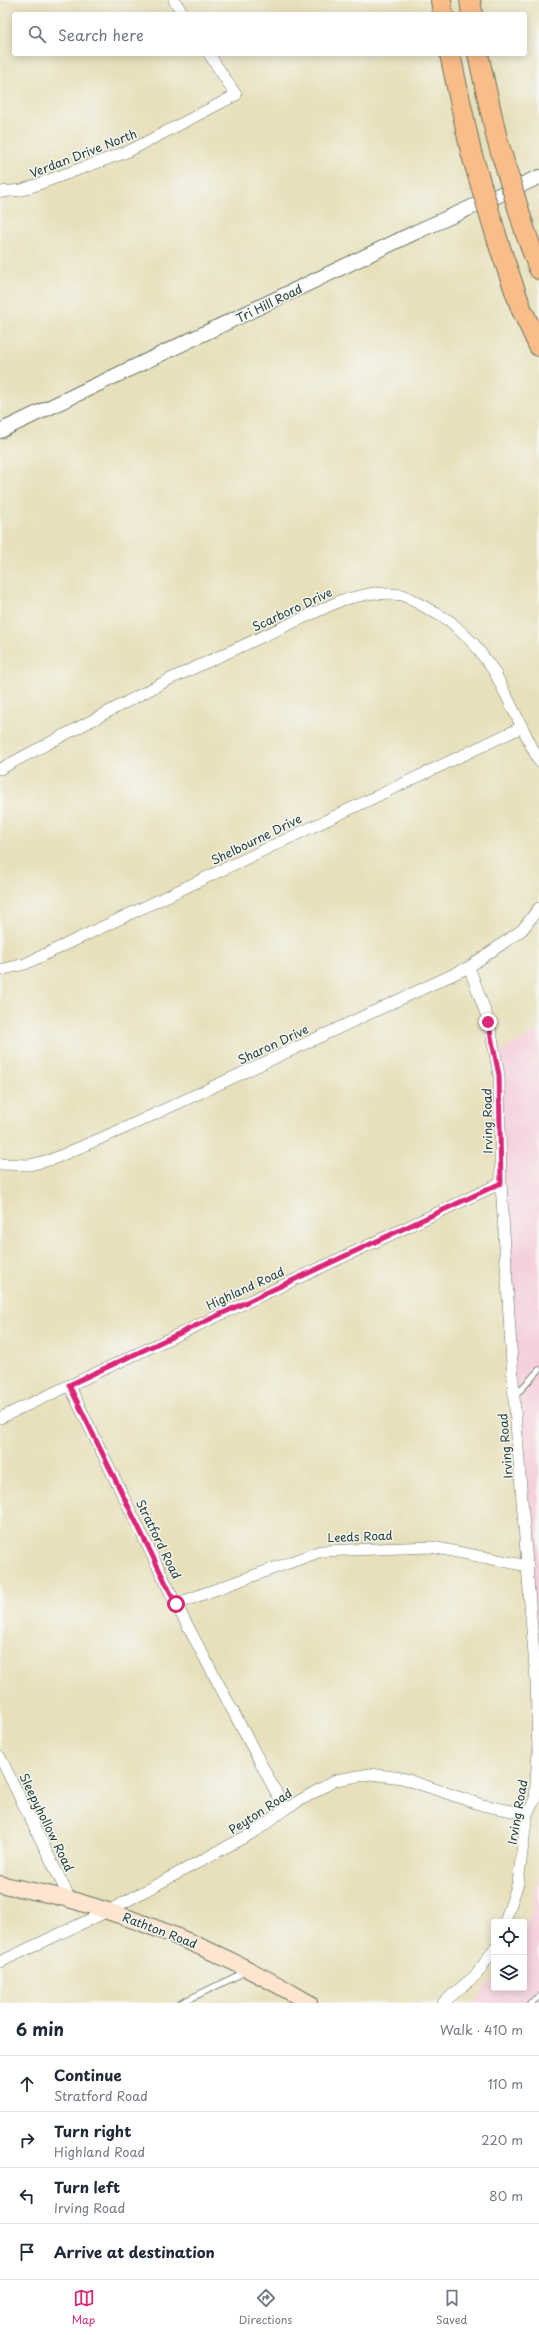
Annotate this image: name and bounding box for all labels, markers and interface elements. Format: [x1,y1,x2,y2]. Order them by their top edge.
search box [12,12,527,56]
icon: search [26,23,48,45]
text: Search here [58,23,144,46]
street label: Verdan Drive North [27,124,139,182]
street label: Tri Hill Road [233,279,305,327]
street label: Scarboro Drive [249,583,335,635]
street label: Shelbourne Drive [208,809,304,869]
route end [479,1013,497,1031]
street label: Sharon Drive [235,1020,311,1068]
street label: Irving Road [477,1088,497,1154]
street label: Highland Road [203,1262,287,1314]
street label: Irving Road [493,1413,517,1479]
street label: Stratford Road [132,1496,186,1582]
street label: Leeds Road [327,1526,393,1546]
route start [167,1595,185,1613]
street label: Sleepyhollow Road [15,1770,79,1874]
street label: Irving Road [502,1778,532,1846]
street label: Peyton Road [225,1784,295,1838]
street label: Rathton Road [120,1908,200,1952]
map controls [491,1919,527,1991]
button: locate [491,1919,527,1955]
button: layers [491,1955,527,1991]
text: 6 min [16,2016,64,2042]
text: Walk · 410 m [440,2020,523,2039]
text: Continue [54,2063,122,2086]
icon: ahead [16,2073,38,2095]
text: 110 m [488,2074,523,2093]
text: Stratford Road [54,2086,148,2105]
text: Turn right [54,2119,131,2142]
icon: right [16,2129,38,2151]
text: 220 m [481,2130,523,2149]
text: Highland Road [54,2142,145,2161]
text: Turn left [54,2175,120,2198]
icon: left [16,2185,38,2207]
text: 80 m [489,2186,523,2205]
text: Irving Road [54,2198,125,2217]
text: Arrive at destination [54,2240,215,2263]
icon: arrive [16,2241,38,2263]
tab: Map [72,2287,95,2328]
tab: Directions [239,2287,292,2328]
tab: Saved [436,2287,467,2328]

